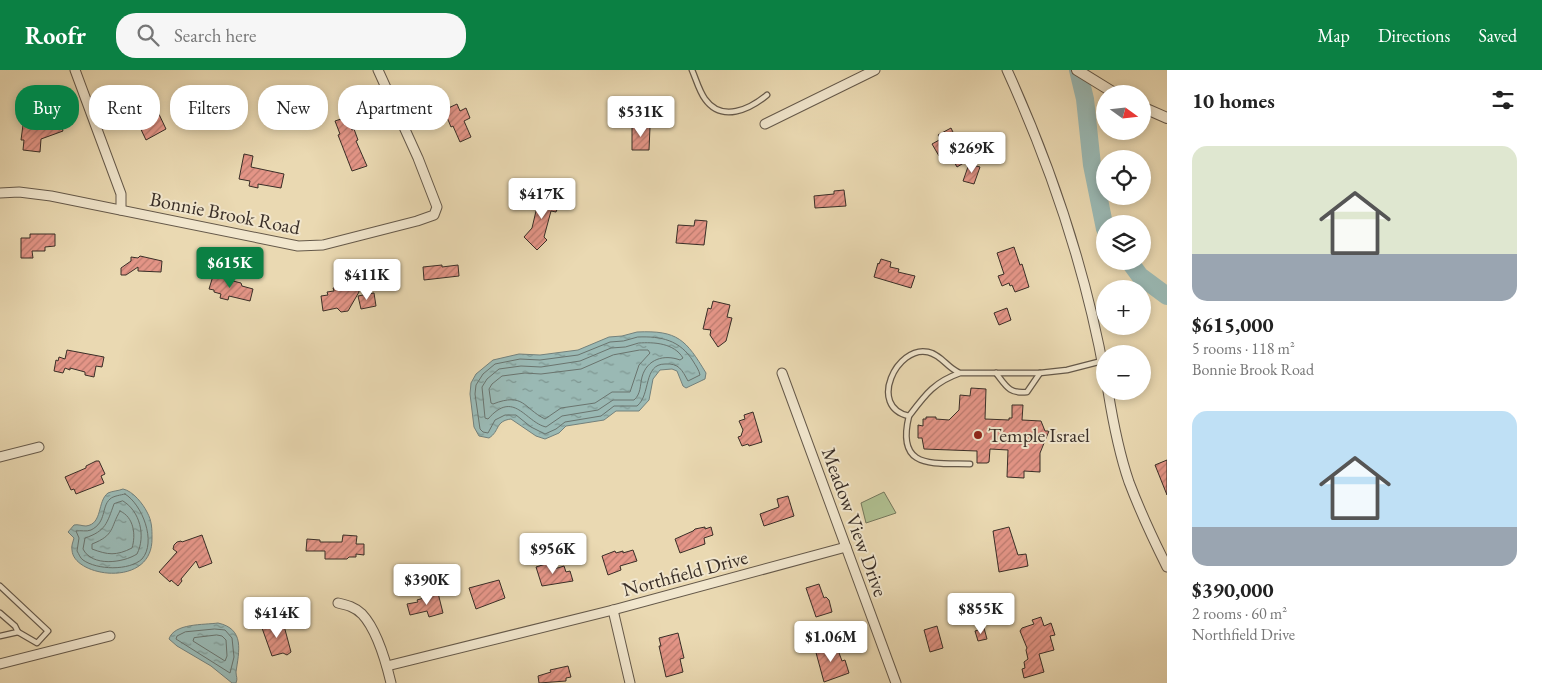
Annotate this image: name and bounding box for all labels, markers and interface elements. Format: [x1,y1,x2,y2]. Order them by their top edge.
search box [116,13,466,58]
text: Roofr [25,20,86,51]
icon: search [134,21,162,49]
text: Search here [174,23,256,48]
text: Map [1318,24,1350,47]
text: Directions [1378,24,1450,47]
text: Saved [1478,24,1517,47]
chip: Buy [15,85,79,130]
chip: Rent [89,85,160,130]
chip: Filters [170,85,248,130]
chip: New [258,85,328,130]
chip: Apartment [338,85,450,130]
north arrow [1096,85,1151,140]
map controls [1096,85,1151,400]
icon: filters [1489,86,1517,114]
text: 10 homes [1192,87,1275,114]
pin: $531K [606,96,676,138]
text: $531K [619,101,663,122]
pin: $269K [937,132,1007,174]
text: $269K [950,137,994,158]
button: locate [1096,150,1151,205]
pin: $417K [507,178,577,220]
icon: home [1310,178,1400,268]
text: $417K [520,183,564,204]
street label: Bonnie Brook Road [148,186,303,240]
button: layers [1096,215,1151,270]
pin: $615K [195,246,265,289]
text: $615K [208,252,252,273]
pin: $411K [332,258,402,301]
text: $411K [345,264,389,285]
button: + [1096,280,1151,335]
text: $615,000 [1192,311,1274,338]
text: 5 rooms · 118 m² [1192,338,1295,359]
button: − [1096,345,1151,400]
text: Bonnie Brook Road [1192,359,1314,380]
place label: Temple Israel [988,422,1090,448]
marker: Temple Israel [972,429,984,441]
icon: home [1310,443,1400,533]
street label: Meadow View Drive [816,444,894,600]
pin: $956K [518,532,588,575]
text: $956K [531,538,575,559]
street label: Northfield Drive [619,544,751,602]
pin: $390K [392,564,462,606]
text: $390K [405,569,449,590]
text: $390,000 [1192,576,1274,603]
pin: $855K [946,592,1016,635]
pin: $414K [242,596,312,639]
text: $855K [959,598,1003,619]
text: $414K [255,602,299,623]
text: 2 rooms · 60 m² [1192,603,1287,624]
pin: $1.06M [790,620,872,663]
text: Northfield Drive [1192,624,1295,645]
text: $1.06M [805,626,857,647]

